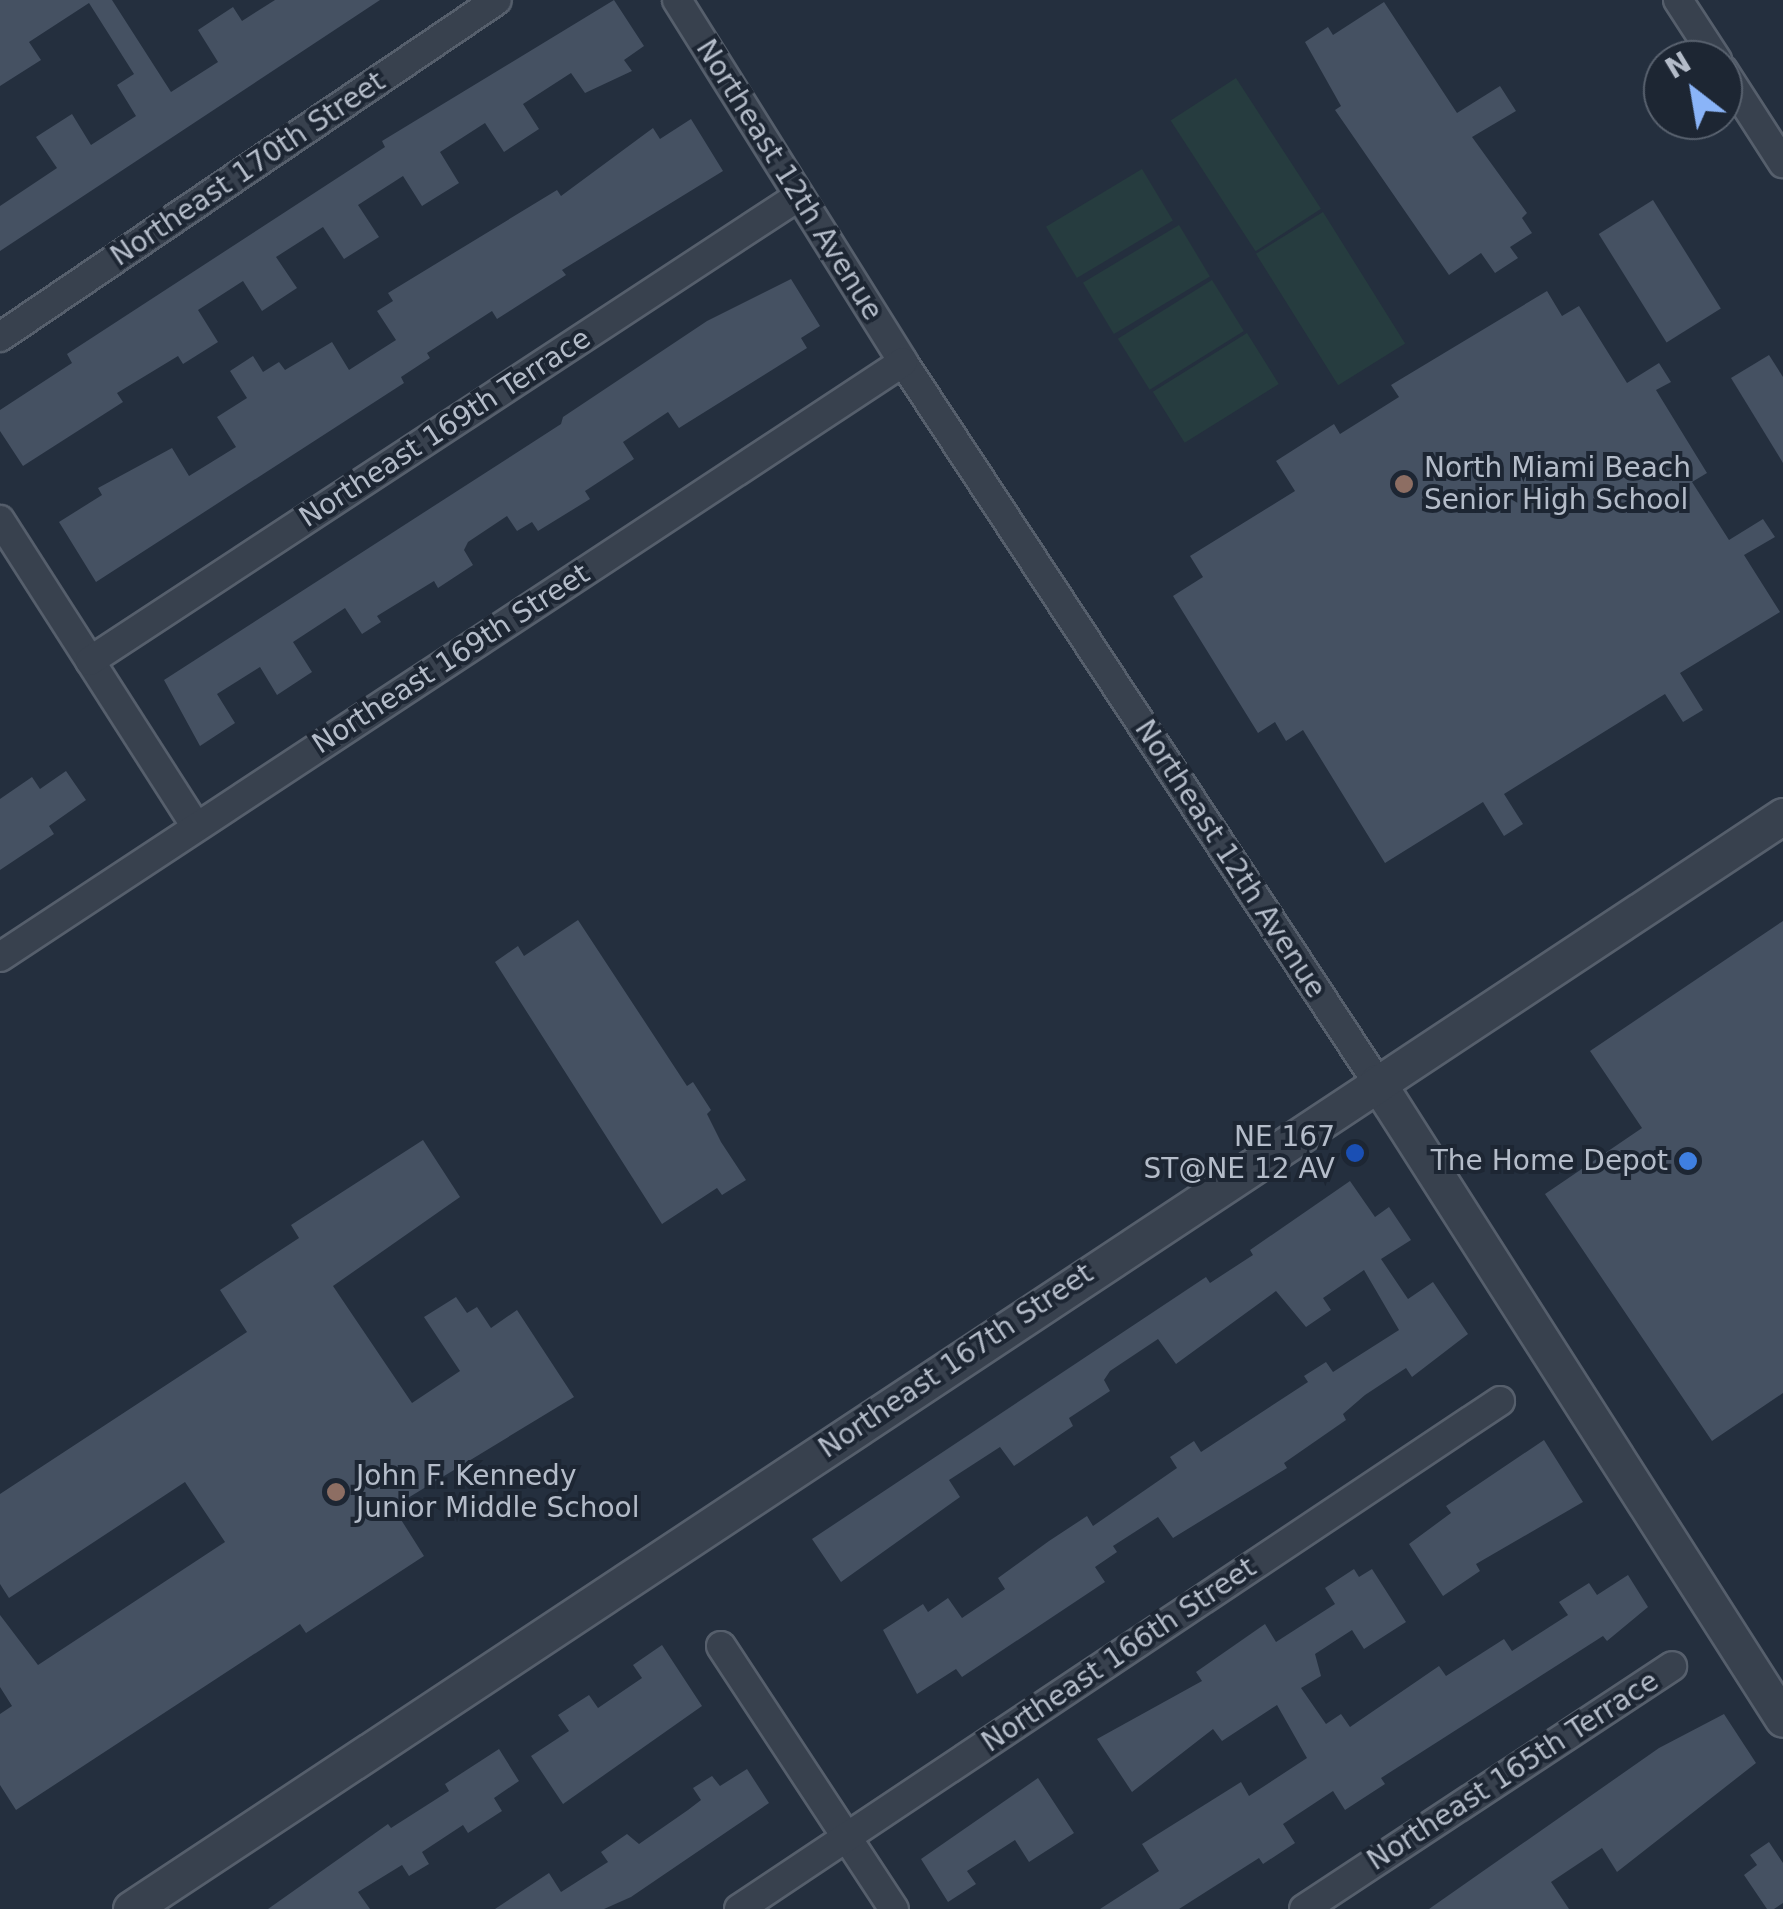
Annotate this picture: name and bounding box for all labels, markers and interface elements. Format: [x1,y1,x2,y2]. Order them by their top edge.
street label: Northeast 12th Avenue [689,34,889,326]
north arrow [1643,40,1743,140]
text: N [1660,45,1697,86]
street label: Northeast 170th Street [105,65,391,273]
street label: Northeast 169th Terrace [293,321,597,535]
place label: North Miami Beach Senior High School [1424,451,1691,517]
marker: North Miami Beach Senior High School [1393,473,1415,495]
street label: Northeast 169th Street [306,557,596,761]
street label: Northeast 12th Avenue [1128,714,1332,1004]
place label: NE 167 ST@NE 12 AV [1144,1120,1335,1186]
marker: NE 167 ST@NE 12 AV [1344,1142,1366,1164]
place label: The Home Depot [1431,1144,1668,1178]
marker: The Home Depot [1677,1150,1699,1172]
street label: Northeast 167th Street [813,1257,1099,1465]
place label: John F. Kennedy Junior Middle School [356,1459,639,1525]
marker: John F. Kennedy Junior Middle School [325,1481,347,1503]
street label: Northeast 166th Street [976,1551,1262,1759]
street label: Northeast 165th Terrace [1361,1664,1665,1878]

